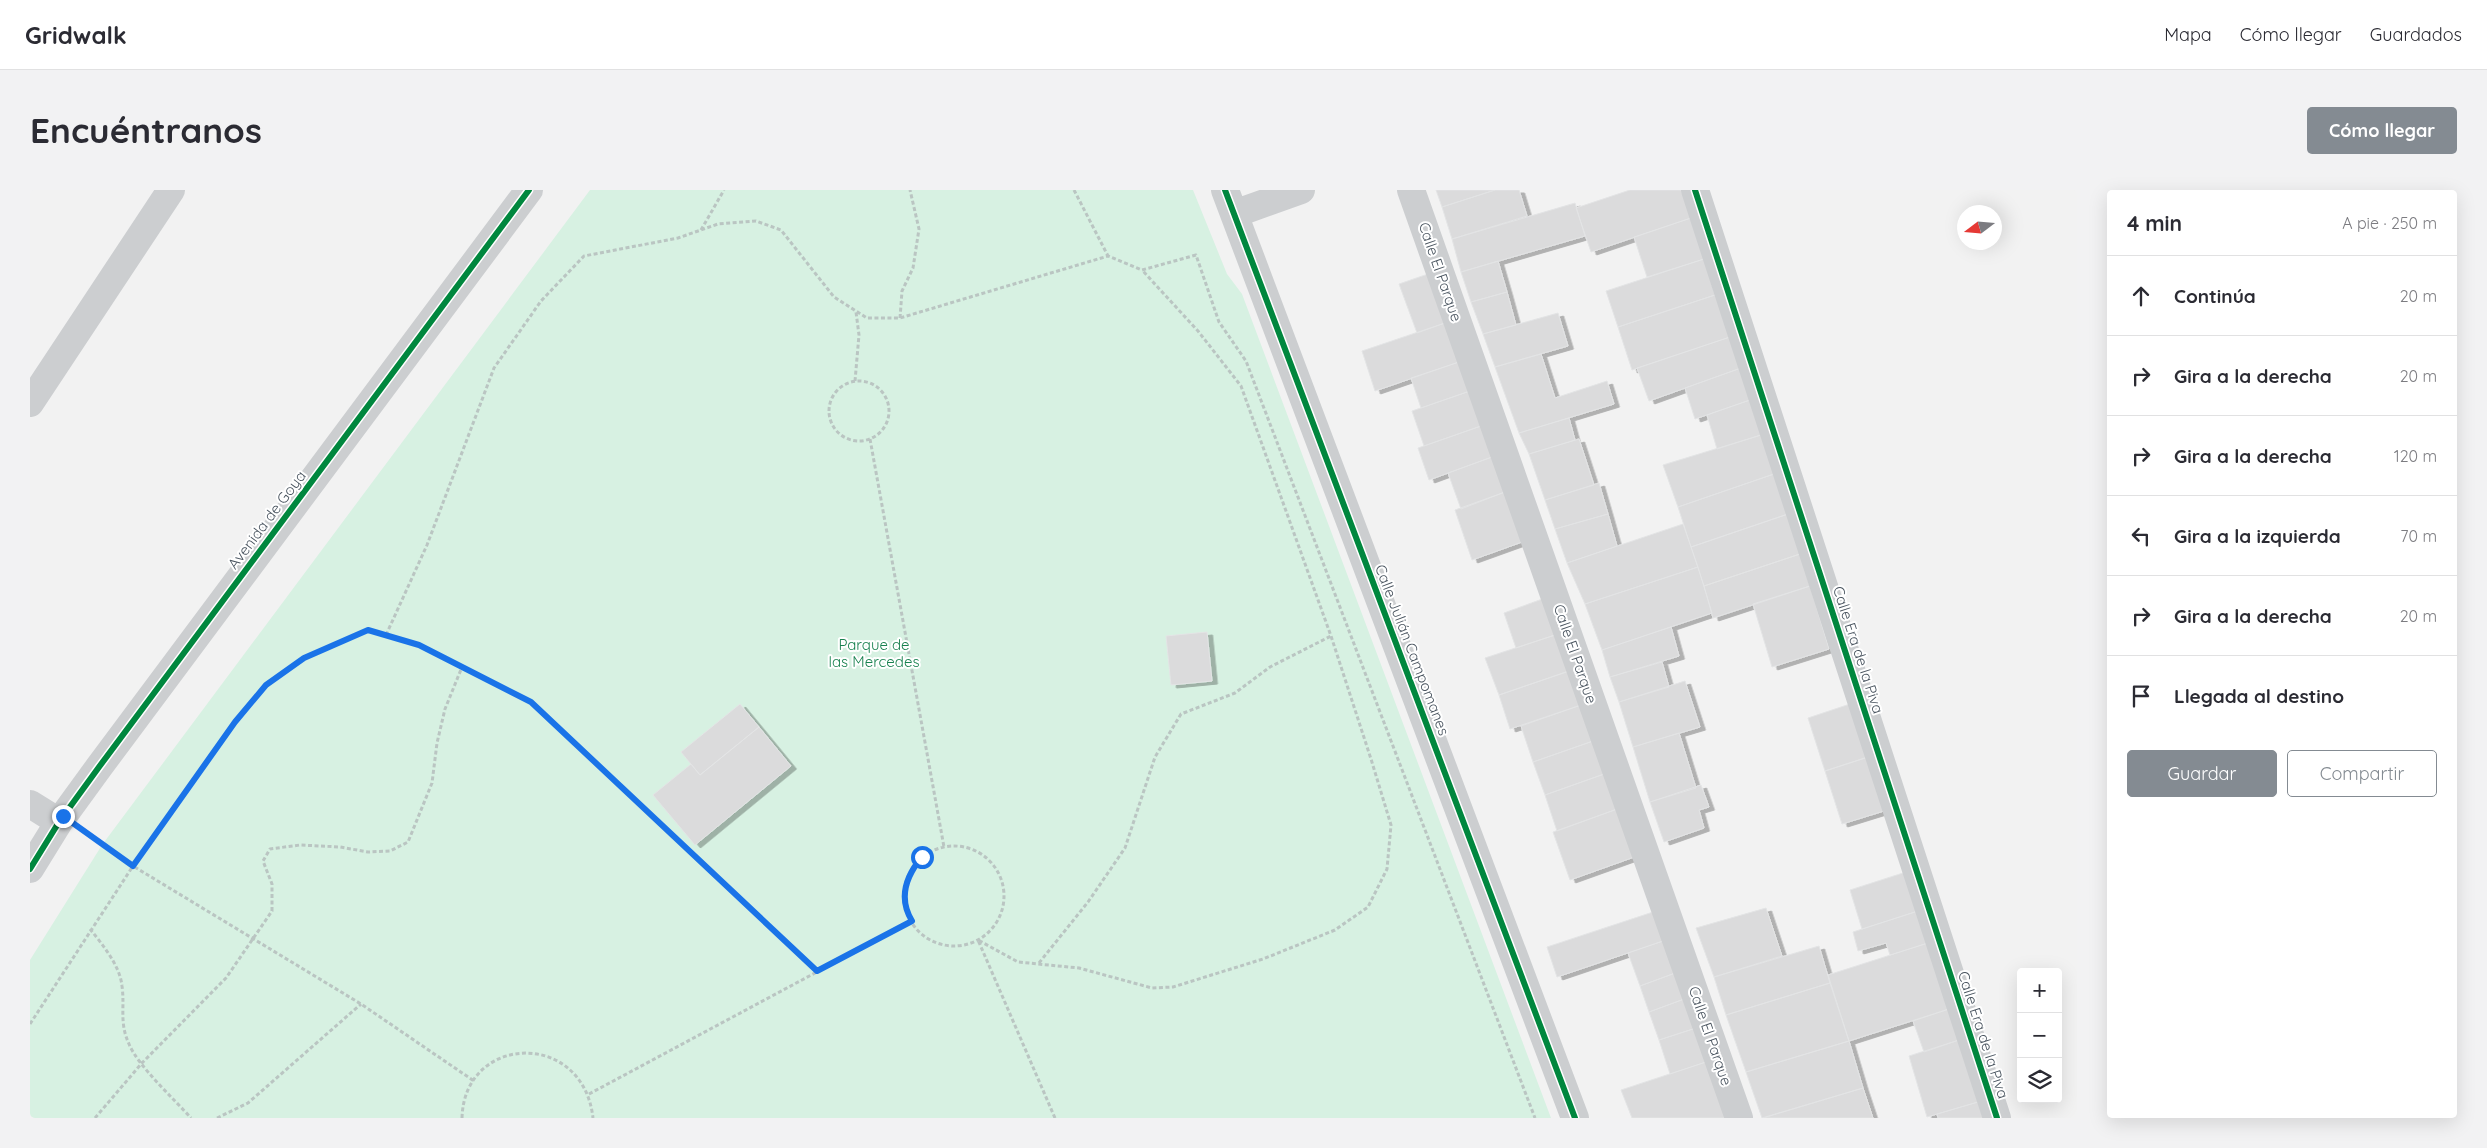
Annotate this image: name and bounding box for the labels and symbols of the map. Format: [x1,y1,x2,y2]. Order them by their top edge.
north arrow [1957,205,2002,250]
street label: Calle El Parque [1415,220,1466,324]
street label: Avenida de Goya [223,467,310,573]
street label: Calle Julián Campomanes [1371,562,1454,738]
street label: Calle Era de la Piva [1829,584,1888,716]
street label: Calle El Parque [1550,602,1601,706]
park label: Parque de las Mercedes [829,635,919,671]
route end [52,805,75,828]
route start [911,846,934,869]
street label: Calle Era de la Piva [1954,969,2013,1101]
street label: Calle El Parque [1685,984,1736,1088]

